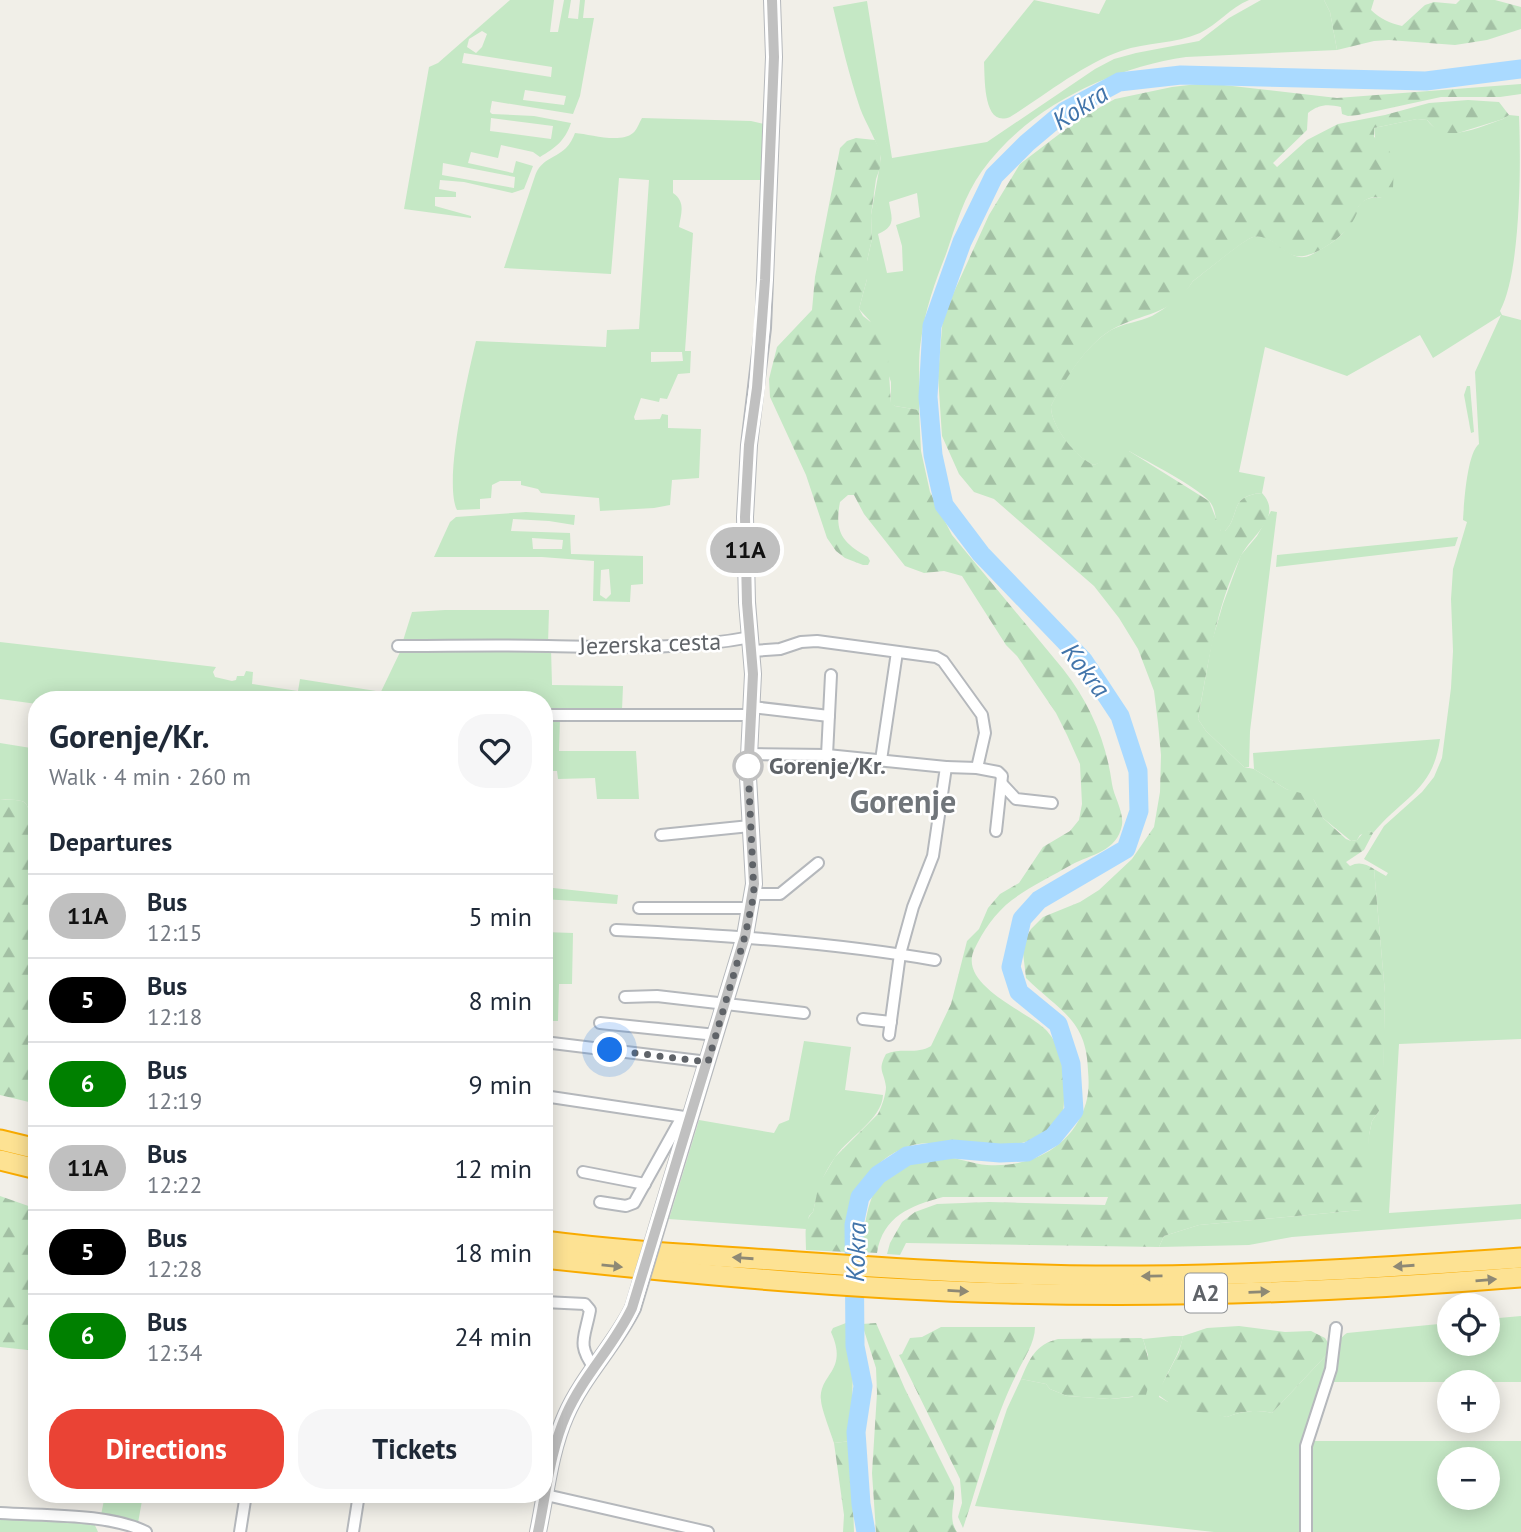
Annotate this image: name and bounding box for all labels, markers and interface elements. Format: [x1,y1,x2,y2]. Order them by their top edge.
water label: Kokra [1046,76,1114,137]
line badge: 11A [705,527,785,573]
text: 11A [724,534,766,565]
street label: Jezerska cesta [577,626,722,662]
water label: Kokra [1055,636,1118,704]
text: Gorenje/Kr. [49,714,210,757]
button: heart [458,714,532,788]
place label: Gorenje/Kr. [769,750,886,781]
marker: Gorenje/Kr. [733,751,763,781]
text: Walk · 4 min · 260 m [49,762,251,791]
district label: Gorenje [850,780,956,822]
text: Departures [49,825,172,858]
text: Bus [147,885,187,918]
text: 11A [67,900,108,931]
text: 5 min [469,900,532,933]
text: 12:15 [147,918,202,947]
text: Bus [147,969,187,1002]
text: 5 [81,984,94,1015]
text: 8 min [469,984,532,1017]
text: 12:18 [147,1002,202,1031]
your location [592,1032,627,1067]
text: Bus [147,1053,187,1086]
text: 6 [81,1068,94,1099]
text: 9 min [469,1068,532,1101]
text: 12:19 [147,1086,202,1115]
text: Bus [147,1137,187,1170]
text: 11A [67,1152,108,1183]
text: 12 min [454,1152,532,1185]
text: 12:22 [147,1170,202,1199]
text: Bus [147,1221,187,1254]
water label: Kokra [838,1221,873,1283]
text: 5 [81,1236,94,1267]
text: 18 min [454,1236,532,1269]
one-way arrow [732,1252,754,1263]
text: 12:28 [147,1254,202,1283]
one-way arrow [601,1260,623,1271]
one-way arrow [1393,1261,1415,1272]
one-way arrow [1141,1270,1163,1281]
road number: A2 [1185,1274,1227,1312]
one-way arrow [1475,1274,1497,1285]
one-way arrow [947,1286,969,1297]
one-way arrow [1248,1286,1270,1298]
map controls [1437,1293,1500,1510]
button: locate [1437,1293,1500,1356]
text: Bus [147,1305,187,1338]
text: 6 [81,1320,94,1351]
text: 24 min [454,1320,532,1353]
text: 12:34 [147,1338,202,1367]
button: + [1437,1370,1500,1433]
button: Directions [49,1409,284,1489]
button: Tickets [298,1409,532,1489]
button: − [1437,1447,1500,1510]

